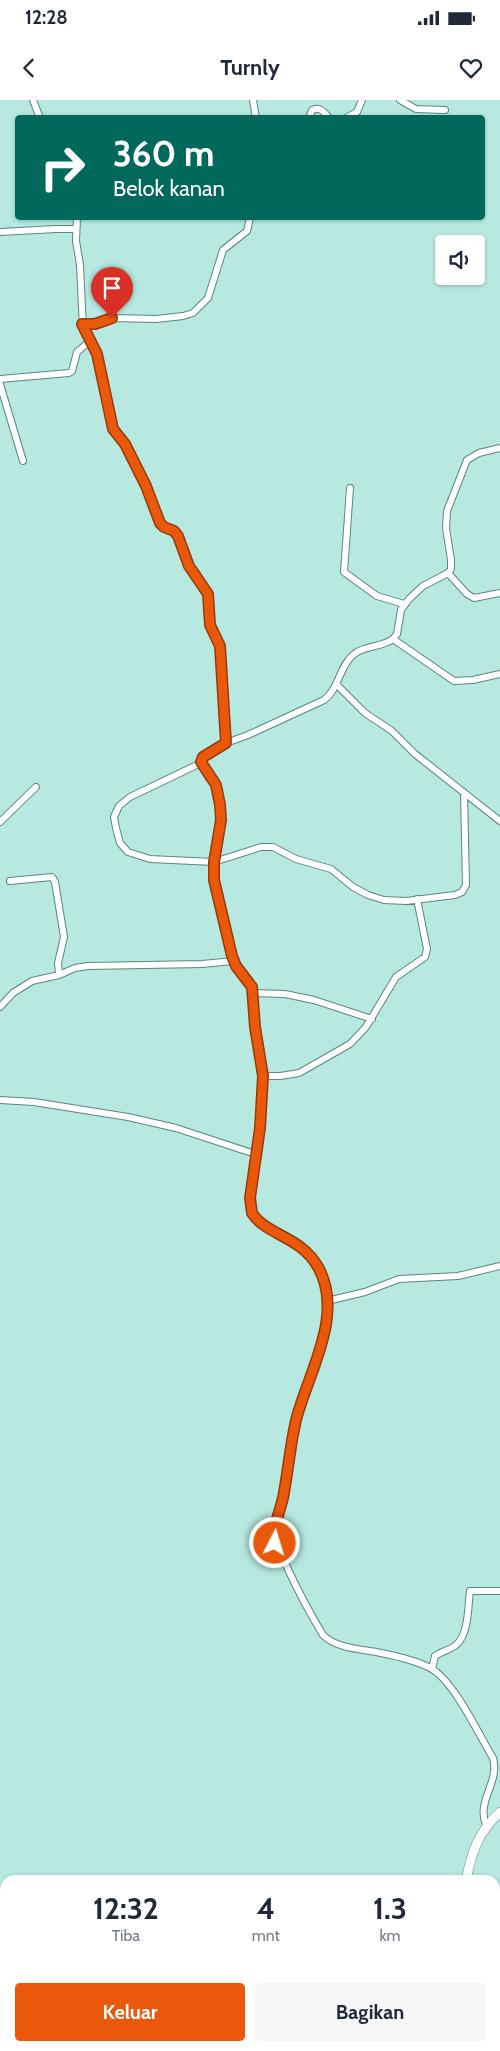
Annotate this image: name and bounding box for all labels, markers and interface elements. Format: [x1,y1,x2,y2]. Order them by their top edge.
text: 12:28 [25,6,68,29]
icon: back [15,54,43,82]
text: Turnly [220,54,280,81]
icon: heart [457,54,485,82]
text: 360 m [113,132,215,175]
icon: right [30,135,95,200]
text: Belok kanan [113,175,225,202]
map controls [435,235,485,285]
button: sound [435,235,485,285]
pin [91,267,133,318]
icon: arrive [98,274,126,302]
position arrow [248,1516,300,1568]
text: 12:32 [93,1890,159,1927]
text: 4 [257,1890,275,1927]
text: 1.3 [373,1890,407,1927]
text: Tiba [112,1926,140,1945]
text: mnt [252,1926,280,1945]
text: km [379,1926,401,1945]
button: Keluar [15,1983,245,2041]
button: Bagikan [255,1983,485,2041]

